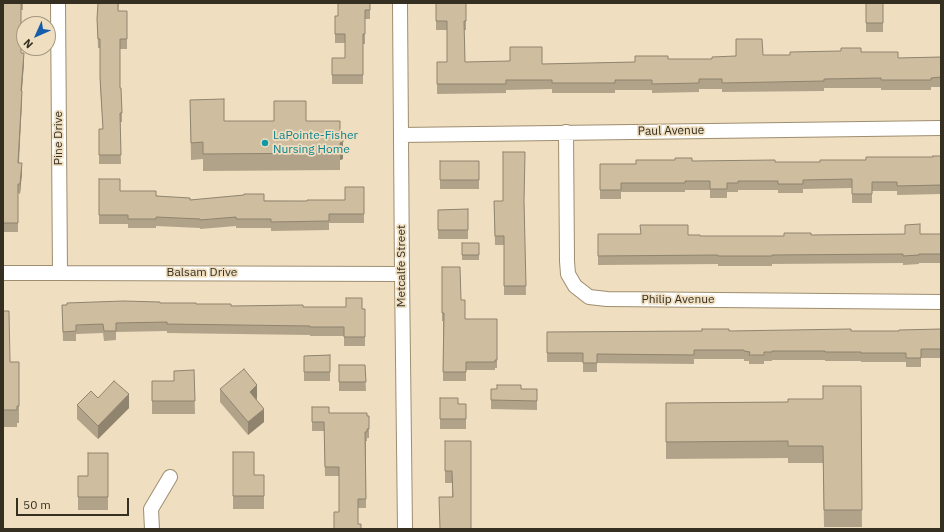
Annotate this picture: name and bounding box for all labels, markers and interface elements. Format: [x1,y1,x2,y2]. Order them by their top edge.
north arrow [16,16,56,56]
text: N [20,36,36,52]
street label: Pine Drive [52,111,66,165]
street label: Paul Avenue [638,123,704,139]
place label: LaPointe-Fisher Nursing Home [273,129,358,157]
marker: LaPointe-Fisher Nursing Home [260,138,270,148]
street label: Metcalfe Street [395,225,409,307]
street label: Balsam Drive [167,266,237,280]
street label: Philip Avenue [641,293,715,307]
scale bar [18,490,131,516]
text: 50 m [23,497,51,512]

